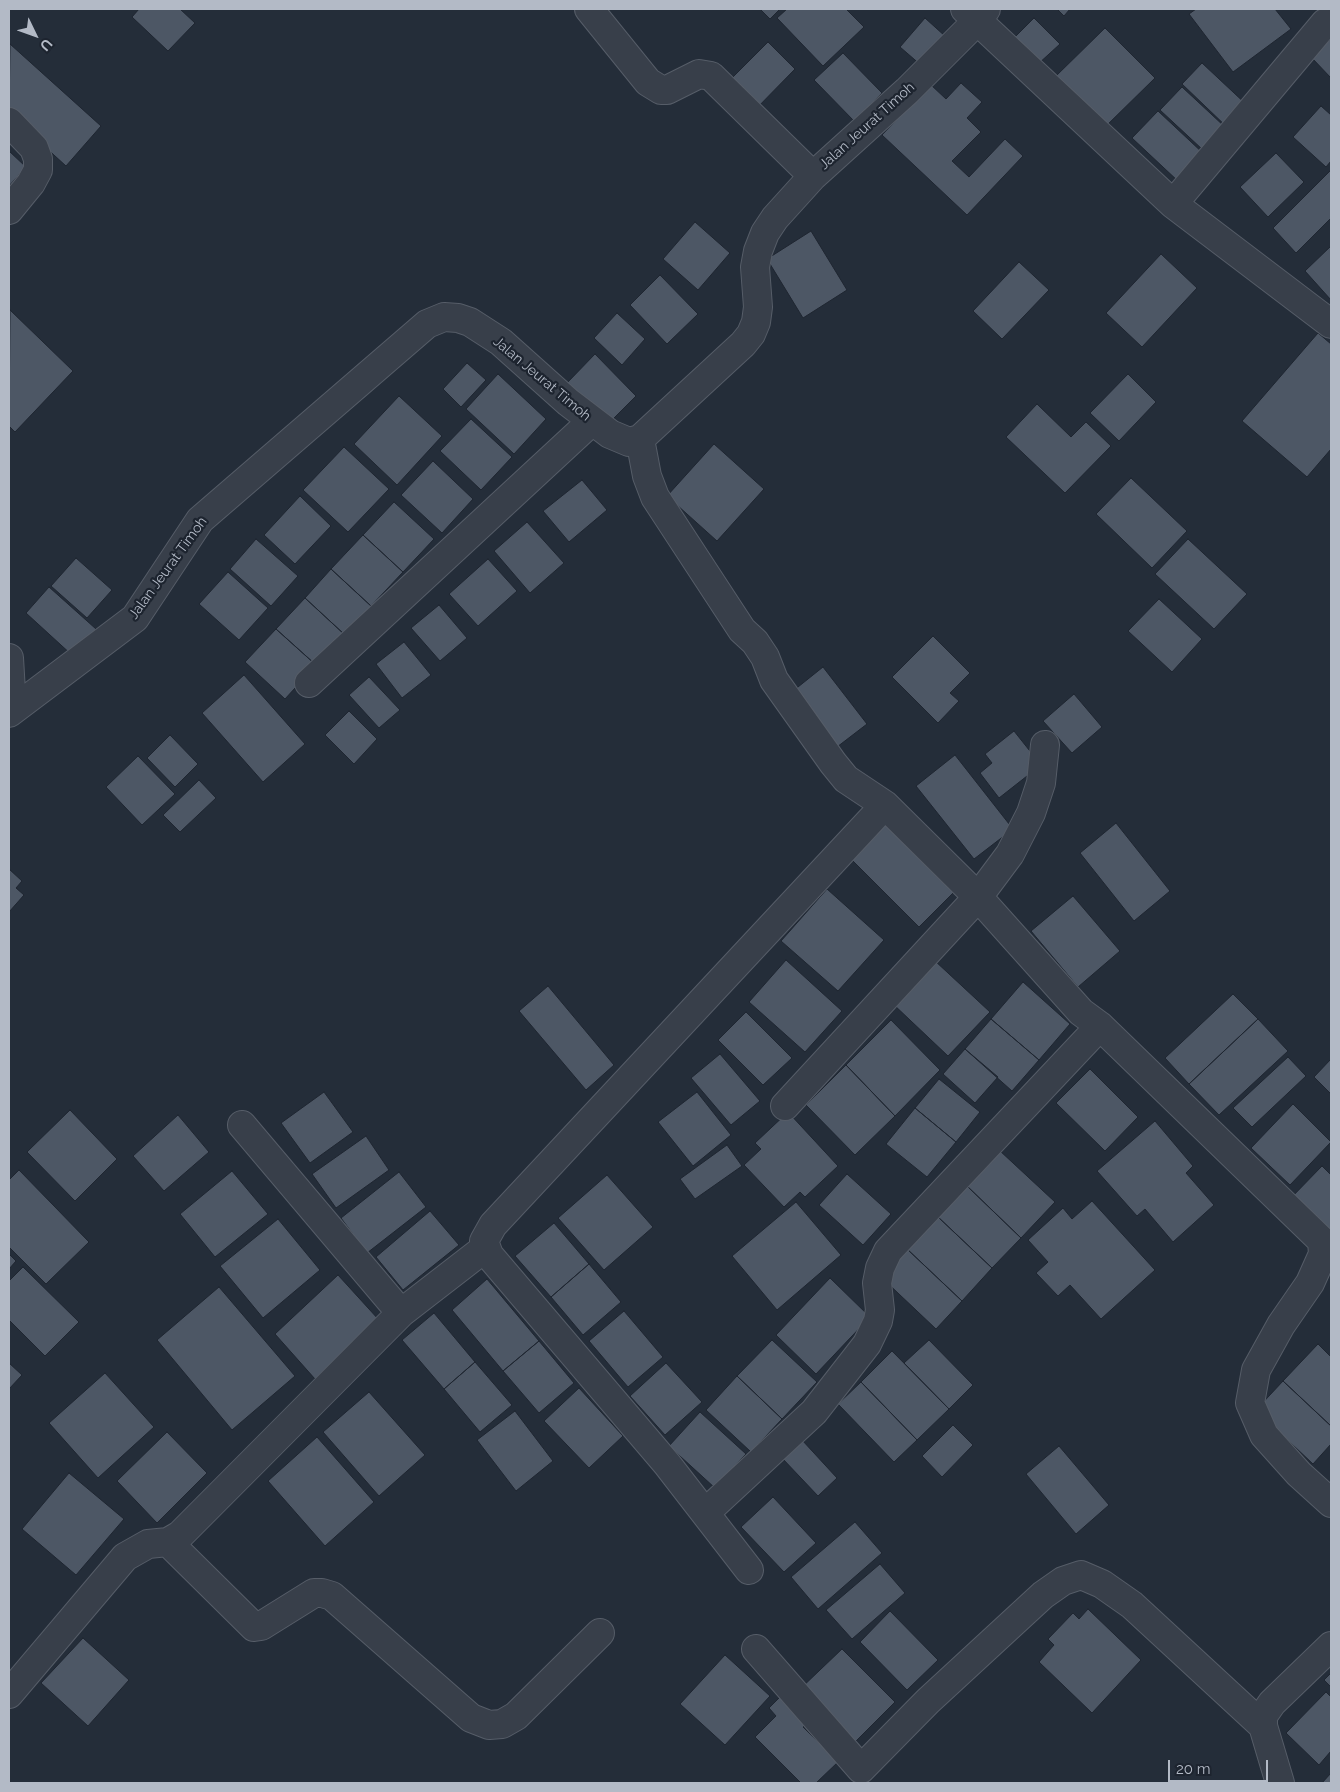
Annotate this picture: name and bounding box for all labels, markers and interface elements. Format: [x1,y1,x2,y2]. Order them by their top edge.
north arrow [10,10,60,60]
text: U [37,36,56,54]
street label: Jalan Jeurat Timoh [816,79,918,173]
street label: Jalan Jeurat Timoh [490,333,594,425]
street label: Jalan Jeurat Timoh [125,514,211,622]
scale bar [1170,1750,1270,1782]
text: 20 m [1176,1760,1211,1778]

